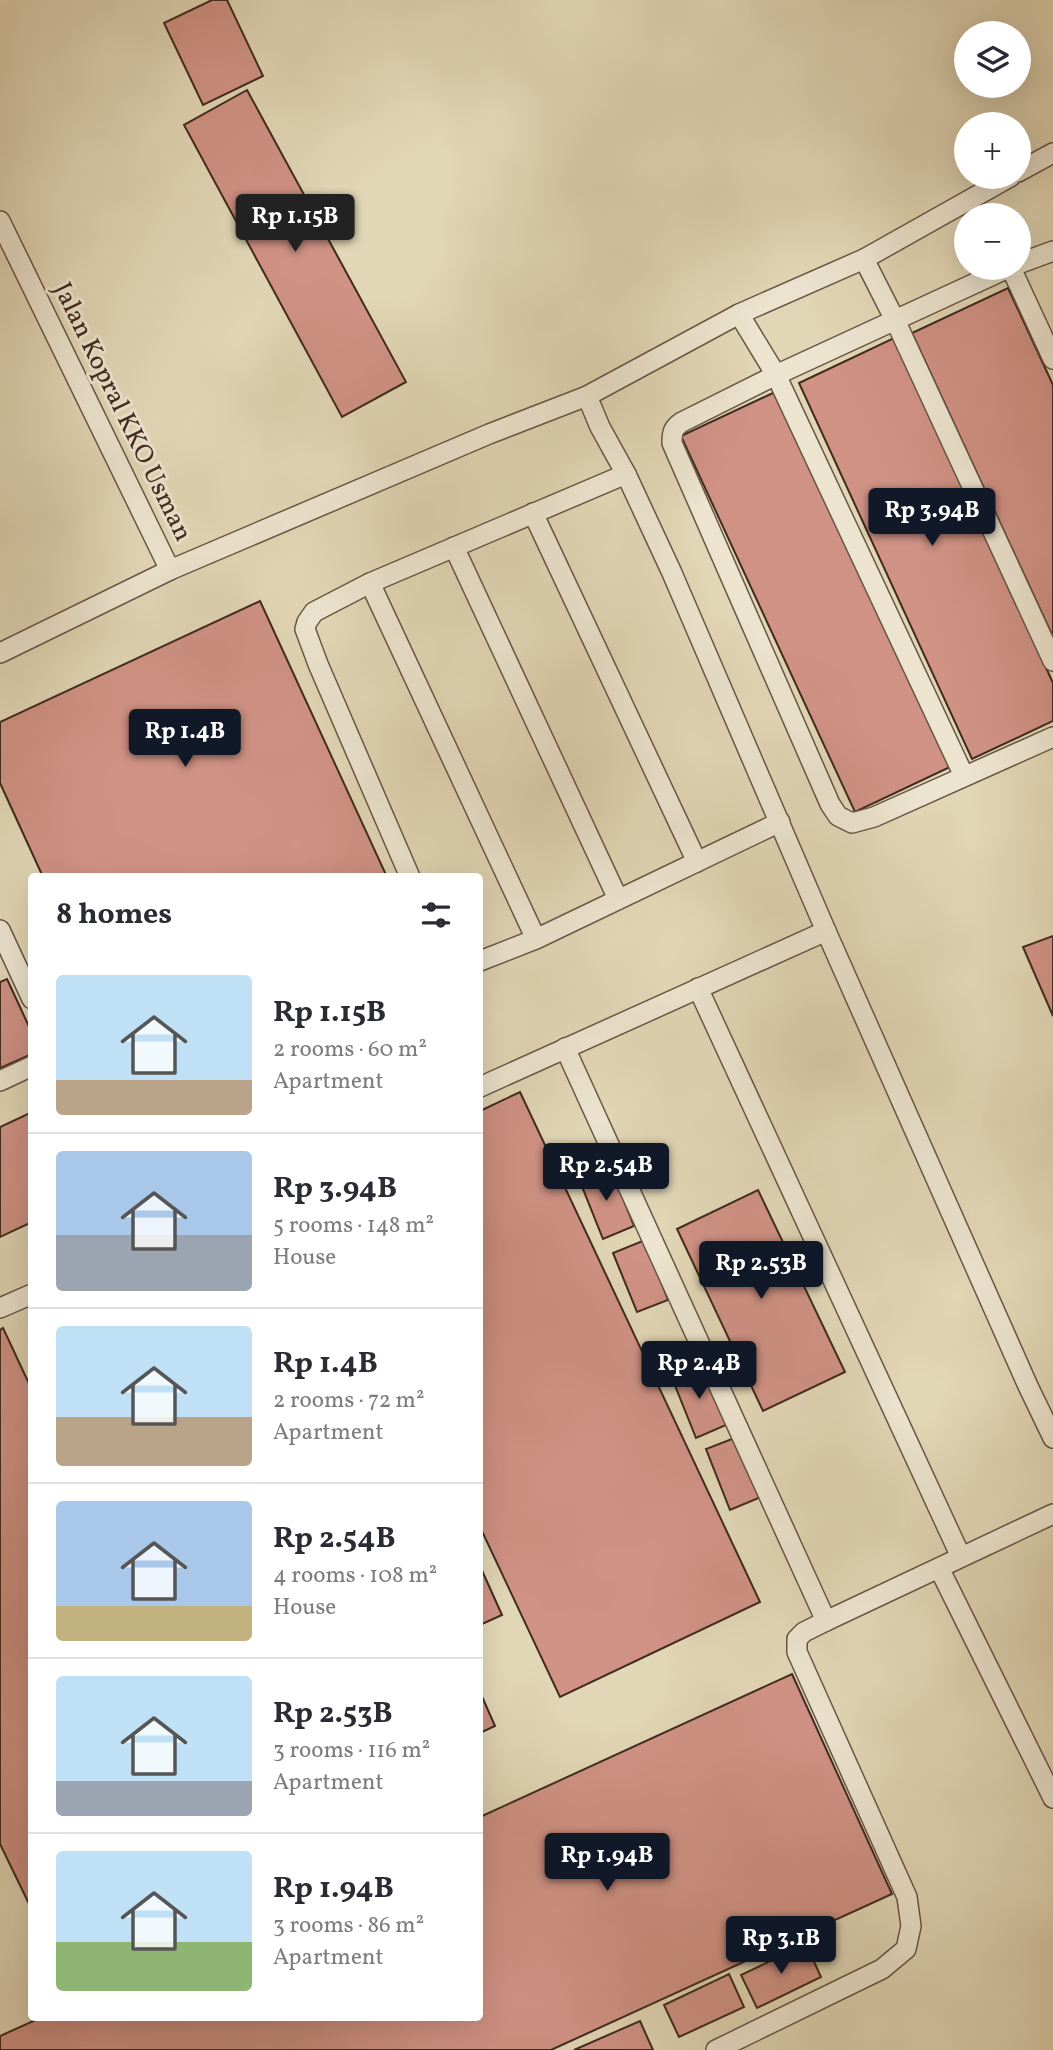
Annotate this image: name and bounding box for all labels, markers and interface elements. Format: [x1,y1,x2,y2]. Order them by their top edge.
map controls [954,21,1031,280]
button: layers [954,21,1031,98]
button: + [954,112,1031,189]
pin: Rp 1.15B [223,194,367,254]
text: Rp 1.15B [252,201,338,233]
button: − [954,203,1031,280]
street label: Jalan Kopral KKO Usman [44,277,200,547]
pin: Rp 3.94B [860,489,1004,548]
text: Rp 3.94B [884,495,980,527]
pin: Rp 1.4B [120,710,250,769]
text: Rp 1.4B [145,716,225,748]
text: 8 homes [56,894,172,936]
icon: filters [417,896,455,934]
text: Rp 1.15B [273,992,386,1034]
icon: home [112,1003,196,1087]
text: 2 rooms · 60 m² [273,1034,427,1066]
text: Apartment [273,1066,384,1098]
pin: Rp 2.54B [534,1144,678,1203]
text: Rp 2.54B [559,1150,653,1182]
text: Rp 3.94B [273,1168,397,1210]
icon: home [112,1179,196,1263]
text: 5 rooms · 148 m² [273,1210,434,1242]
text: House [273,1242,336,1274]
pin: Rp 2.53B [689,1242,833,1301]
text: Rp 2.53B [715,1248,807,1280]
pin: Rp 2.4B [634,1342,764,1401]
text: Rp 1.4B [273,1343,378,1385]
text: Rp 2.4B [657,1348,741,1380]
icon: home [112,1354,196,1438]
text: 2 rooms · 72 m² [273,1385,424,1417]
text: Apartment [273,1417,384,1449]
text: Rp 2.54B [273,1518,396,1560]
icon: home [112,1529,196,1613]
text: 4 rooms · 108 m² [273,1560,437,1592]
text: House [273,1592,336,1624]
text: Rp 2.53B [273,1693,393,1735]
icon: home [112,1704,196,1788]
text: 3 rooms · 116 m² [273,1735,430,1767]
text: Apartment [273,1767,384,1799]
pin: Rp 1.94B [535,1834,679,1893]
text: Rp 1.94B [561,1840,653,1872]
text: Rp 1.94B [273,1868,394,1910]
icon: home [112,1879,196,1963]
text: 3 rooms · 86 m² [273,1910,424,1942]
pin: Rp 3.1B [716,1916,846,1976]
text: Rp 3.1B [742,1923,820,1955]
text: Apartment [273,1942,384,1974]

